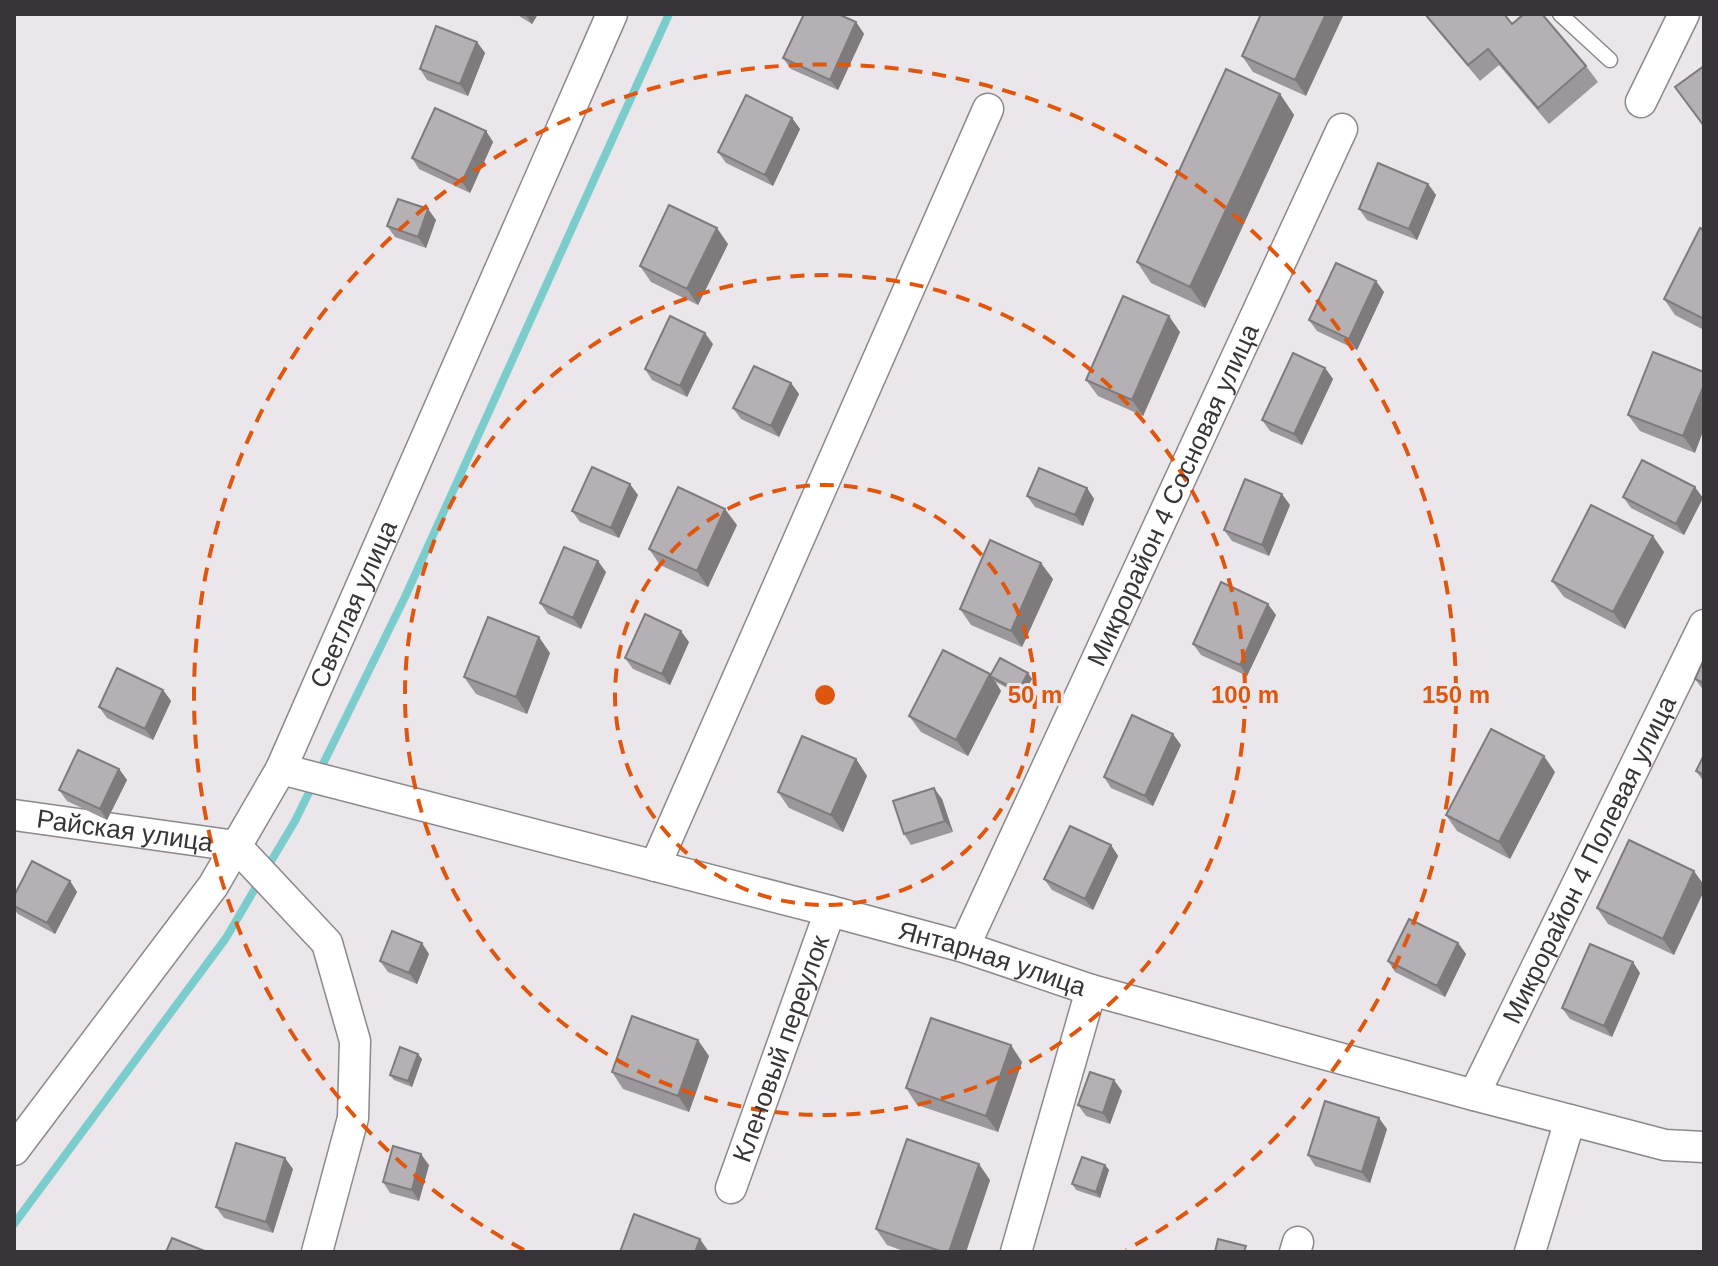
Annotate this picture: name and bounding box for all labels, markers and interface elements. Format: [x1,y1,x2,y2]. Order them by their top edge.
street label: Микрорайон 4 Сосновая улица [1081,319,1265,671]
street label: Светлая улица [303,515,403,692]
centre of rings [811,681,839,709]
text: 50 m [1008,681,1062,708]
text: 100 m [1211,681,1279,708]
text: 150 m [1422,681,1490,708]
street label: Микрорайон 4 Полевая улица [1496,691,1682,1028]
street label: Райская улица [35,803,216,858]
street label: Янтарная улица [895,915,1090,1002]
street label: Кленовый переулок [726,931,835,1166]

